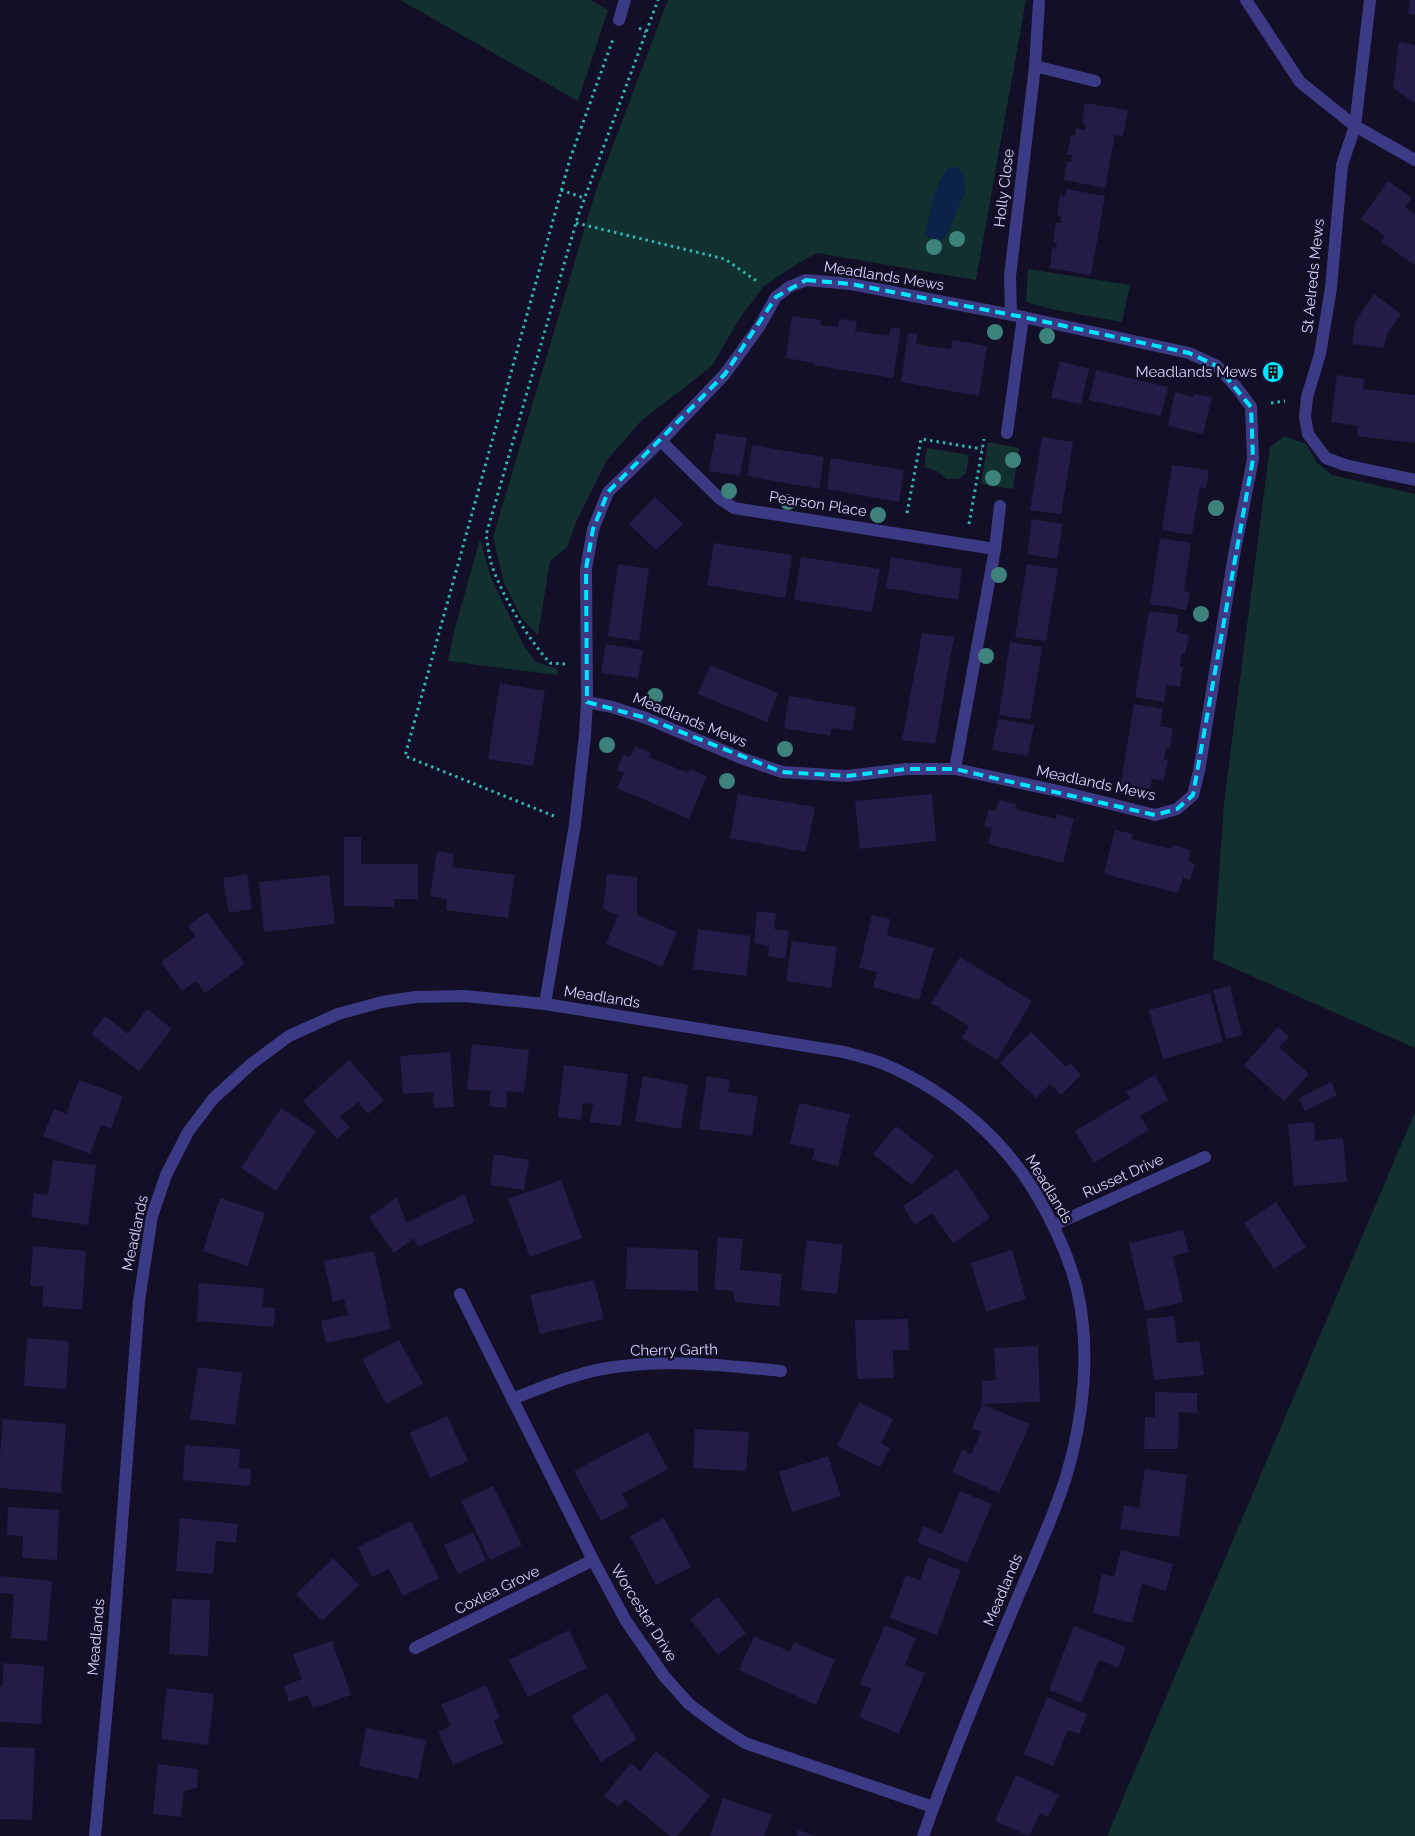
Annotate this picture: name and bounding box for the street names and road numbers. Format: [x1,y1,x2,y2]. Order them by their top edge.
street label: Holly Close [990,148,1018,228]
street label: St Aelreds Mews [1298,218,1328,334]
street label: Meadlands Mews [823,258,945,294]
street label: Pearson Place [768,487,868,521]
street label: Meadlands Mews [630,689,750,751]
street label: Meadlands Mews [1035,762,1157,804]
street label: Meadlands [563,982,641,1012]
street label: Russet Drive [1080,1150,1166,1202]
street label: Meadlands [1021,1151,1077,1227]
street label: Meadlands [118,1194,152,1272]
street label: Cherry Garth [630,1340,718,1360]
street label: Meadlands [980,1551,1026,1629]
street label: Worcester Drive [607,1561,681,1665]
street label: Coxlea Grove [452,1562,543,1618]
street label: Meadlands [84,1598,108,1676]

